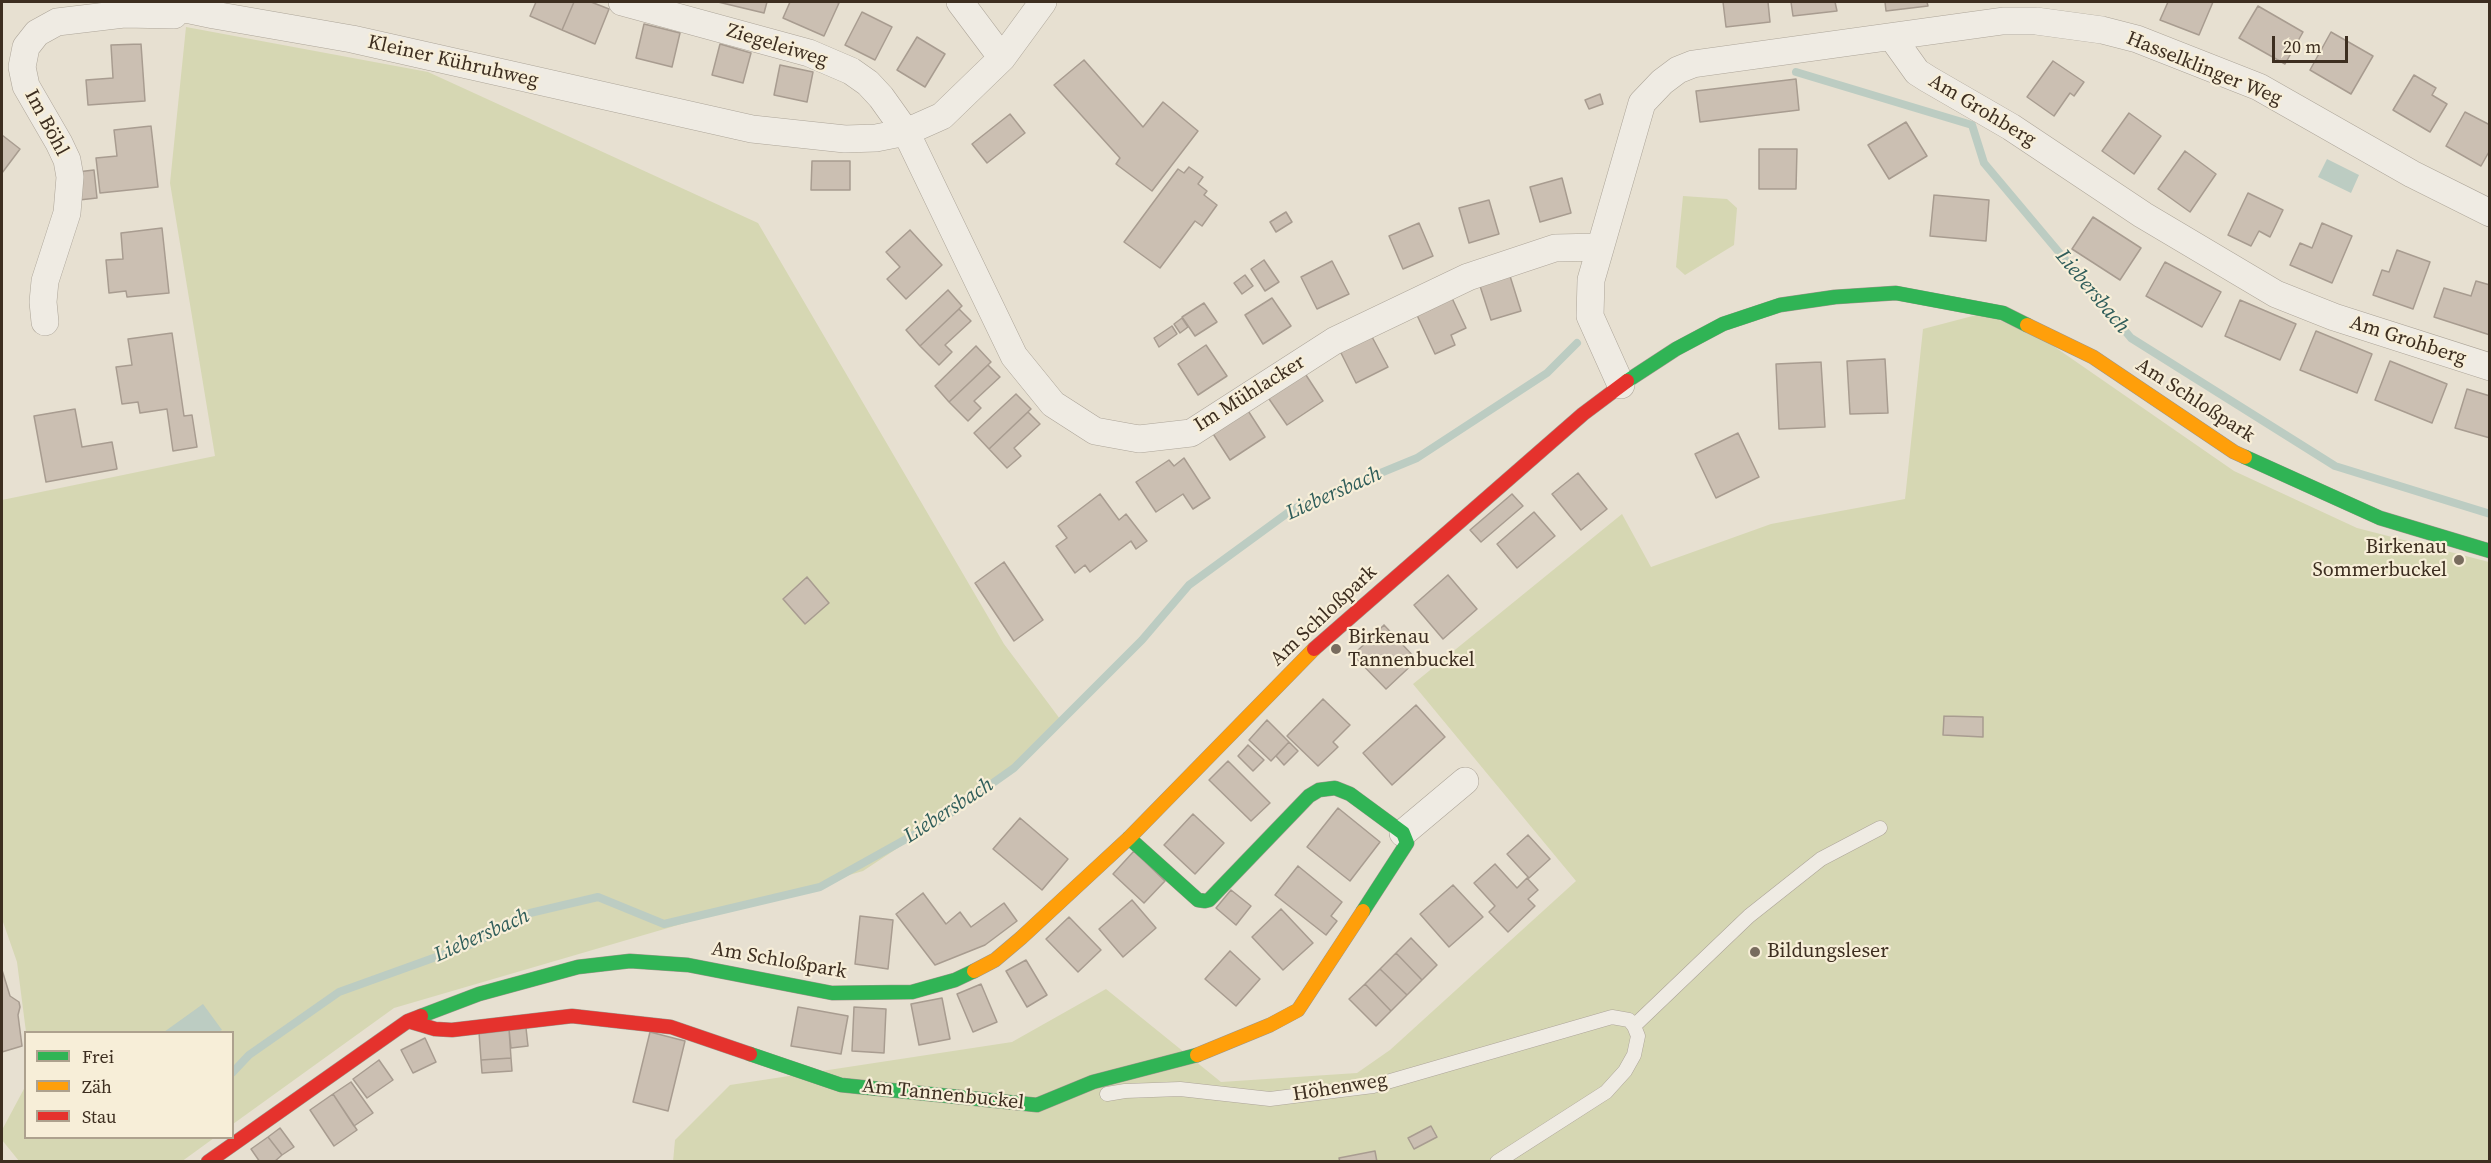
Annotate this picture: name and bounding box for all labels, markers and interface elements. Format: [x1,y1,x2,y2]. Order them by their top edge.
street label: Ziegeleiweg [723,19,831,73]
scale bar [2275,24,2352,62]
street label: Hasselklinger Weg [2123,27,2285,111]
street label: Kleiner Kühruhweg [365,31,541,93]
text: 20 m [2283,34,2321,59]
street label: Am Grohberg [1924,70,2040,152]
street label: Im Böhl [19,86,73,160]
water label: Liebersbach [2050,245,2134,339]
street label: Am Grohberg [2347,311,2469,371]
street label: Im Mühlacker [1190,350,1310,438]
street label: Am Schloßpark [2131,354,2259,448]
water label: Liebersbach [1282,462,1386,526]
place label: Birkenau Sommerbuckel [2312,536,2447,583]
marker: Birkenau Sommerbuckel [2452,553,2466,567]
street label: Am Schloßpark [1266,561,1382,671]
place label: Birkenau Tannenbuckel [1348,626,1475,673]
marker: Birkenau Tannenbuckel [1329,642,1343,656]
water label: Liebersbach [899,773,999,849]
water label: Liebersbach [430,904,534,968]
street label: Am Schloßpark [710,937,848,985]
place label: Bildungsleser [1767,940,1889,964]
marker: Bildungsleser [1748,945,1762,959]
legend [24,1031,234,1139]
text: Frei [82,1044,114,1069]
street label: Höhenweg [1291,1069,1389,1107]
text: Zäh [82,1074,112,1099]
street label: Am Tannenbuckel [861,1075,1025,1115]
text: Stau [82,1104,117,1129]

